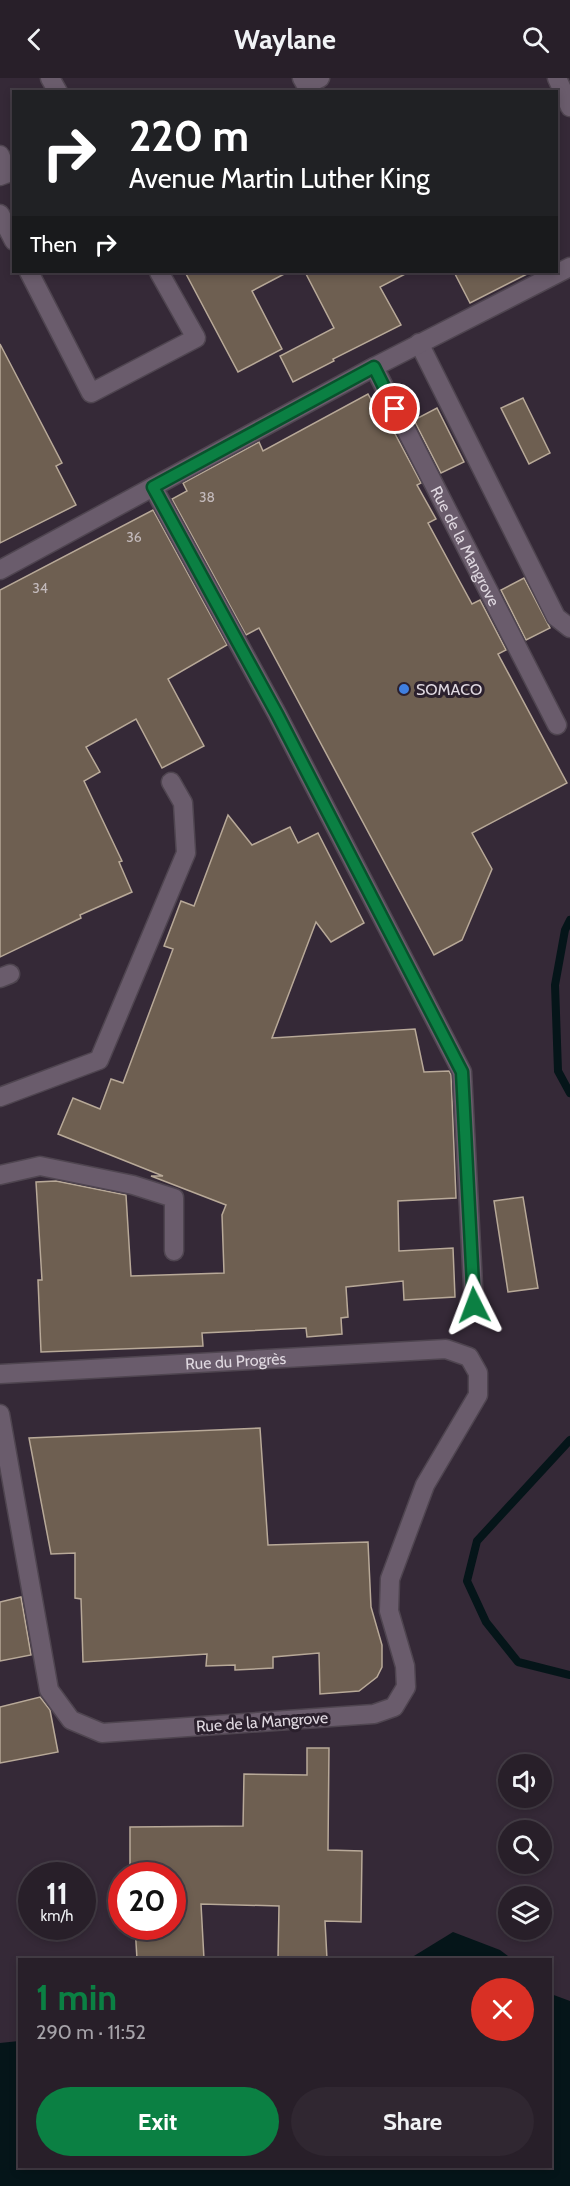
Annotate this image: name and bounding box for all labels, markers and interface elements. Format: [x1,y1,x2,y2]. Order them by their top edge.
icon: back [18,23,51,56]
text: Waylane [234,23,336,56]
icon: search [519,23,552,56]
text: 220 m [129,110,249,162]
icon: right [30,114,108,192]
text: Avenue Martin Luther King [129,162,430,195]
icon: right [89,228,122,261]
text: Then [30,231,77,258]
pin [369,383,420,434]
icon: arrive [378,392,411,425]
street label: Rue de la Mangrove [427,483,504,609]
house number: 38 [199,488,215,506]
house number: 36 [126,528,142,546]
house number: 34 [32,579,48,597]
place label: SOMACO [416,680,482,699]
marker: SOMACO [397,682,411,696]
position arrow [442,1273,506,1337]
street label: Rue du Progrès [185,1348,287,1373]
street label: Rue de la Mangrove [195,1708,329,1736]
map controls [498,1754,552,1940]
button: sound [498,1754,552,1808]
button: search [498,1820,552,1874]
speed limit sign: 20 [108,1862,186,1940]
text: 11 [46,1875,68,1912]
button: layers [498,1886,552,1940]
text: km/h [41,1907,73,1925]
text: 1 min [36,1975,117,2019]
button: close [471,1978,534,2041]
text: 290 m · 11:52 [36,2020,146,2044]
button: Exit [36,2087,279,2156]
button: Share [291,2087,534,2156]

